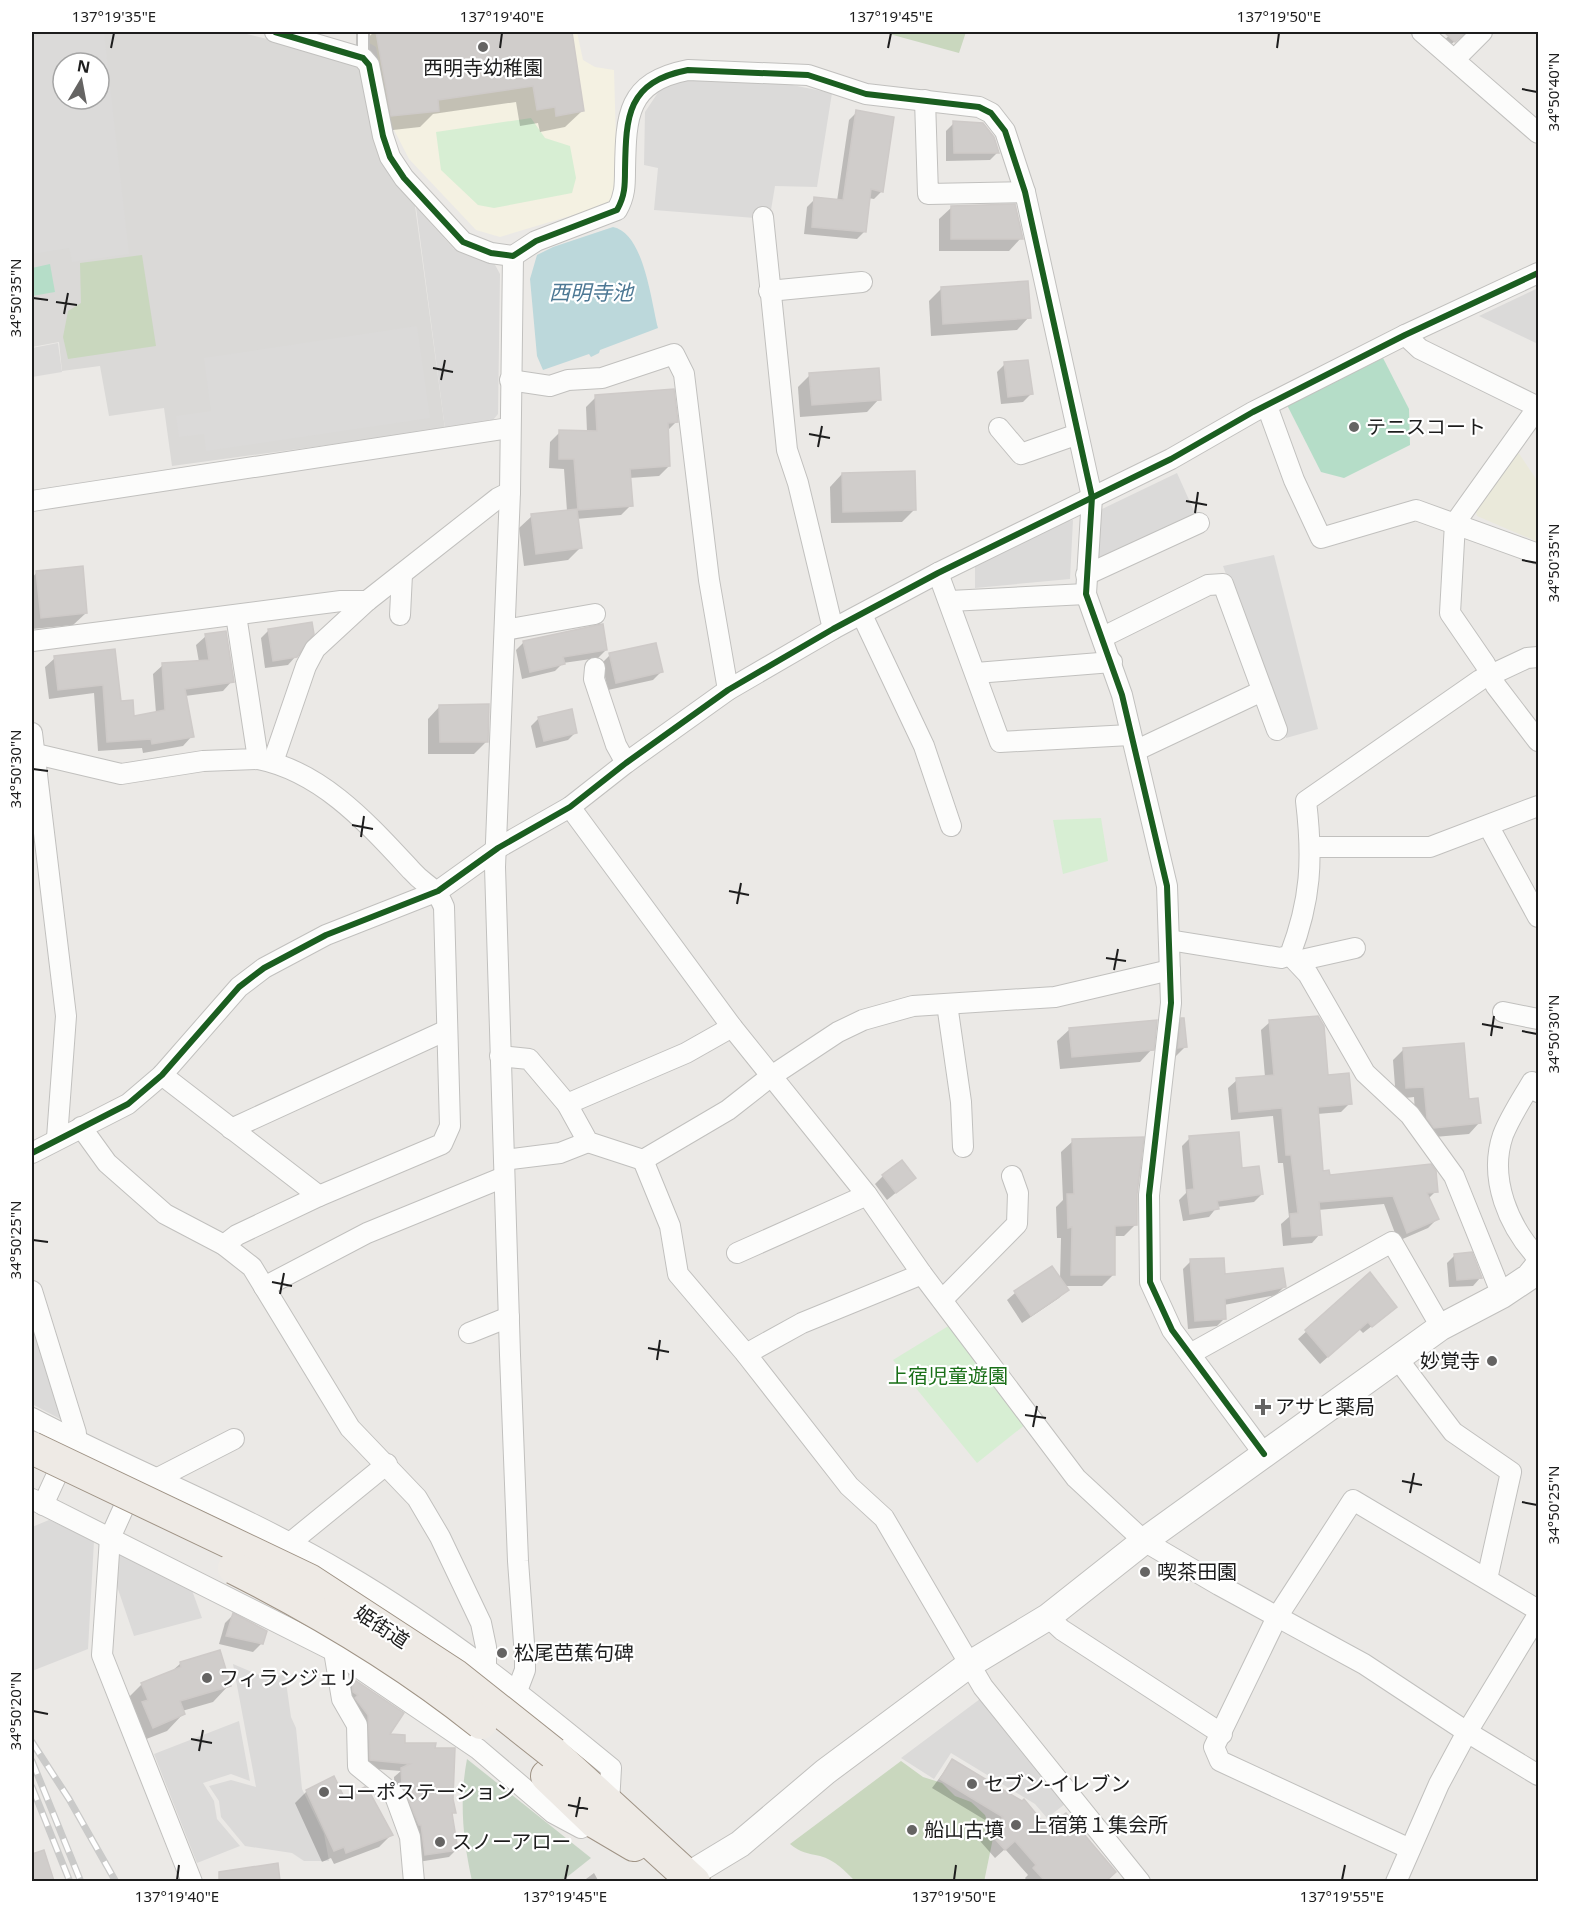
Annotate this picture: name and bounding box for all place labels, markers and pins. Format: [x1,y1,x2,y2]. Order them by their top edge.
marker: 西明寺幼稚園 [476,40,490,54]
place label: 西明寺幼稚園 [423,54,543,81]
place label: テニスコート [1366,413,1486,440]
marker: テニスコート [1347,420,1361,434]
place label: 妙覚寺 [1420,1347,1480,1374]
marker: 妙覚寺 [1485,1354,1499,1368]
place label: アサヒ薬局 [1275,1393,1375,1420]
marker: アサヒ薬局 [1256,1400,1270,1414]
place label: 喫茶田園 [1157,1558,1237,1585]
marker: 喫茶田園 [1138,1565,1152,1579]
place label: 松尾芭蕉句碑 [514,1639,634,1666]
marker: 松尾芭蕉句碑 [495,1646,509,1660]
place label: フィランジェリ [219,1664,359,1691]
marker: フィランジェリ [200,1671,214,1685]
place label: セブン-イレブン [984,1770,1130,1797]
marker: セブン-イレブン [965,1777,979,1791]
place label: コーポステーション [336,1778,516,1805]
marker: コーポステーション [317,1785,331,1799]
place label: 上宿第１集会所 [1028,1811,1168,1838]
place label: 船山古墳 [924,1816,1004,1843]
marker: 上宿第１集会所 [1009,1818,1023,1832]
marker: 船山古墳 [905,1823,919,1837]
place label: スノーアロー [452,1828,571,1855]
marker: スノーアロー [433,1835,447,1849]

